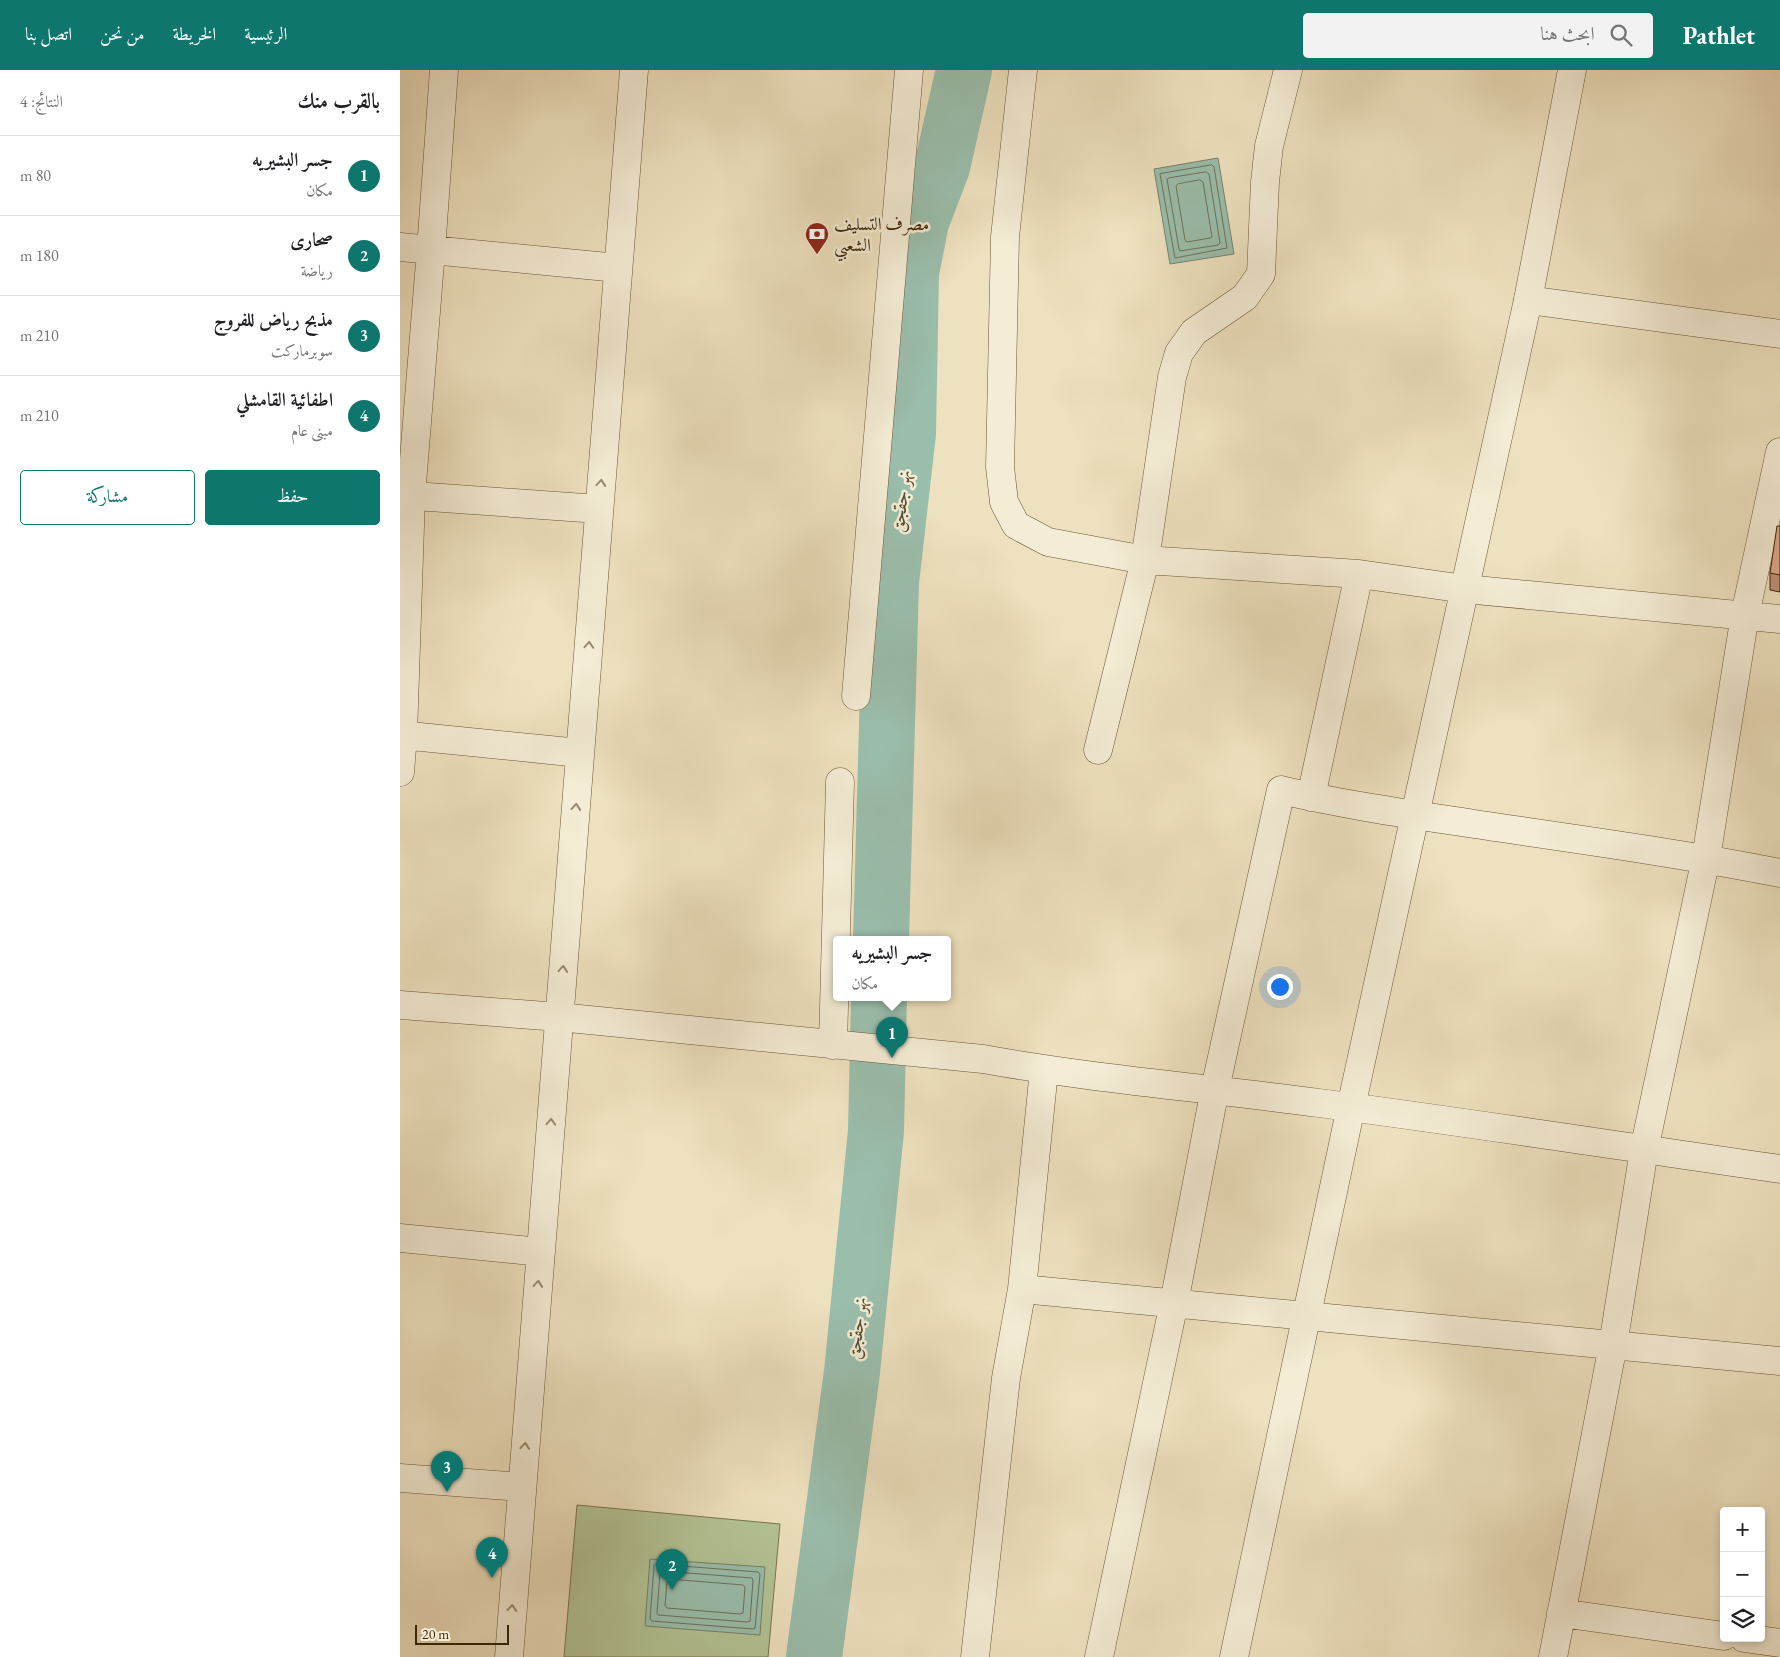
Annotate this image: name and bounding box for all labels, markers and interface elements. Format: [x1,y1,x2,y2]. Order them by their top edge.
search box [1303,13,1653,58]
text: Pathlet [1683,20,1755,51]
text: ابحث هنا [1540,21,1595,46]
icon: search [1607,21,1635,49]
text: اتصل بنا [25,22,72,45]
text: من نحن [100,22,144,45]
text: الخريطة [172,22,216,45]
text: الرئيسية [244,22,287,45]
text: بالقرب منك [297,87,380,114]
text: النتائج: 4 [20,91,63,112]
text: جسر البشيريه [252,147,333,172]
text: 80 m [20,165,51,186]
text: 1 [360,165,368,186]
text: مكان [306,180,333,201]
place label: مصرف التسليف الشعبي [834,212,929,262]
bank icon: مصرف التسليف الشعبي [804,221,830,255]
text: صحارى [290,227,333,252]
text: 180 m [20,245,59,266]
text: 2 [360,245,368,266]
text: رياضة [301,260,333,281]
text: مذبح رياض للفروج [214,307,333,332]
text: 210 m [20,325,59,346]
text: 3 [360,325,368,346]
text: سوبرماركت [271,340,333,361]
text: اطفائية القامشلي [236,387,333,412]
text: 210 m [20,405,59,426]
text: 4 [360,405,368,426]
text: مبنى عام [291,420,333,441]
water label: نهر جقجق [885,468,916,534]
button: مشاركة [20,470,195,525]
button: حفظ [205,470,380,525]
one-way arrow [595,478,606,486]
one-way arrow [583,640,594,648]
one-way arrow [570,802,581,810]
popup [833,936,951,1001]
text: جسر البشيريه [851,940,933,965]
one-way arrow [557,964,568,972]
text: مكان [851,973,878,994]
your location [1267,974,1293,1000]
pin: 1 [876,1017,908,1058]
one-way arrow [545,1118,556,1126]
one-way arrow [532,1280,543,1288]
water label: نهر جقجق [841,1295,872,1361]
one-way arrow [520,1442,531,1450]
pin: 3 [431,1451,463,1492]
map controls [1720,1507,1765,1642]
button: + [1720,1507,1765,1552]
pin: 4 [476,1537,508,1578]
pin: 2 [656,1549,688,1590]
button: − [1720,1552,1765,1597]
button: layers [1720,1597,1765,1642]
one-way arrow [507,1604,518,1612]
scale bar [415,1622,509,1645]
text: 20 m [422,1625,449,1643]

